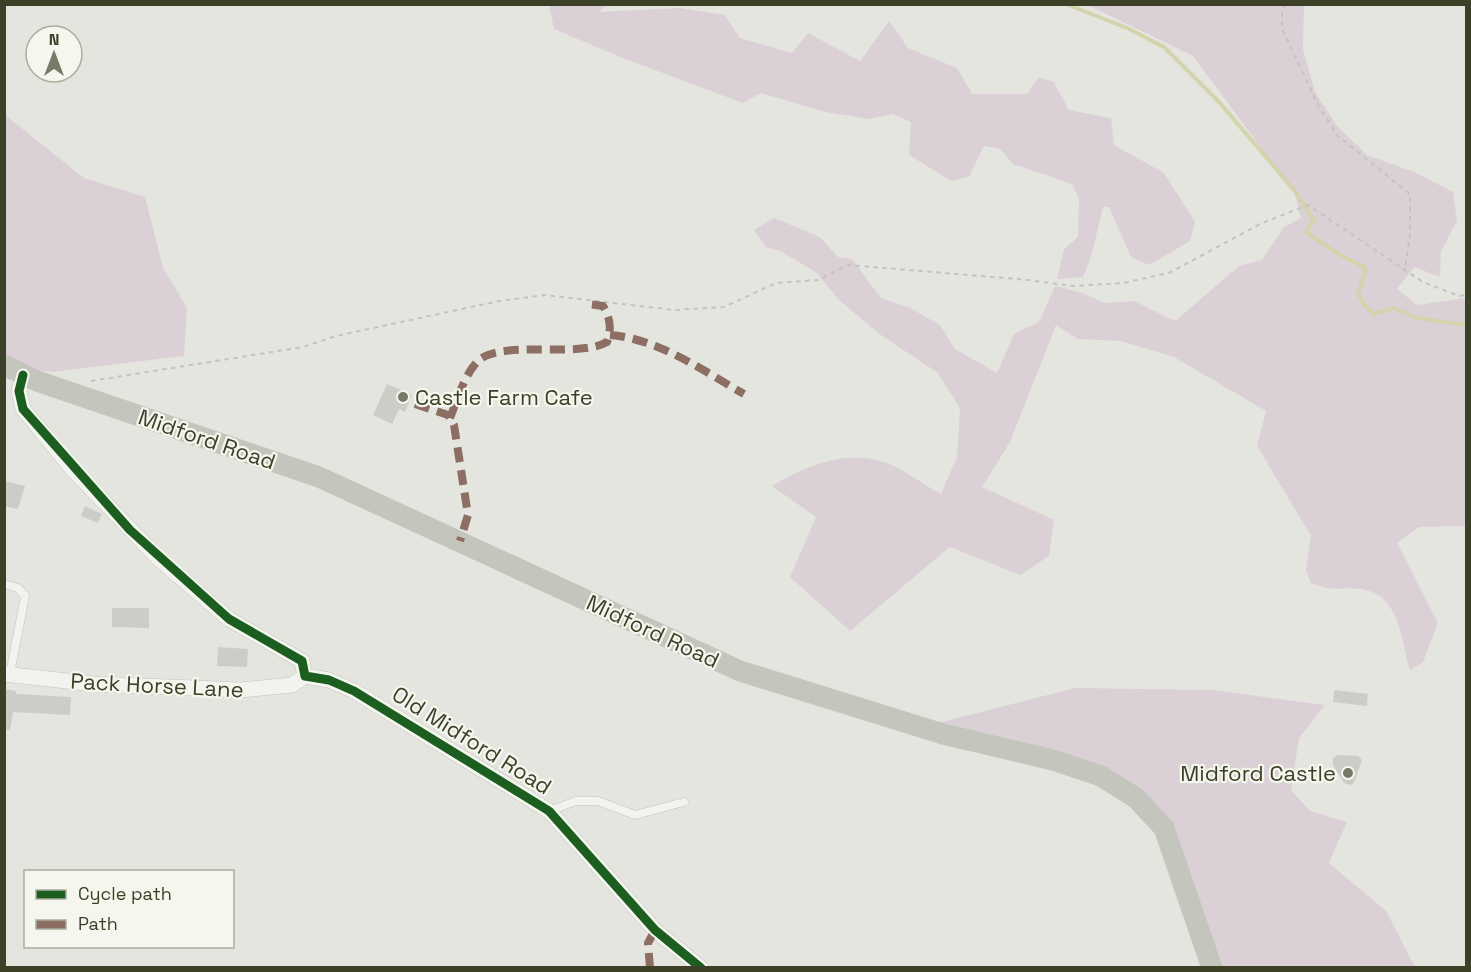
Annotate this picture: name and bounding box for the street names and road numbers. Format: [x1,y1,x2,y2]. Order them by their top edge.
street label: Midford Road [135,402,279,476]
street label: Midford Road [582,588,724,674]
street label: Pack Horse Lane [70,666,244,704]
street label: Old Midford Road [387,680,557,800]

